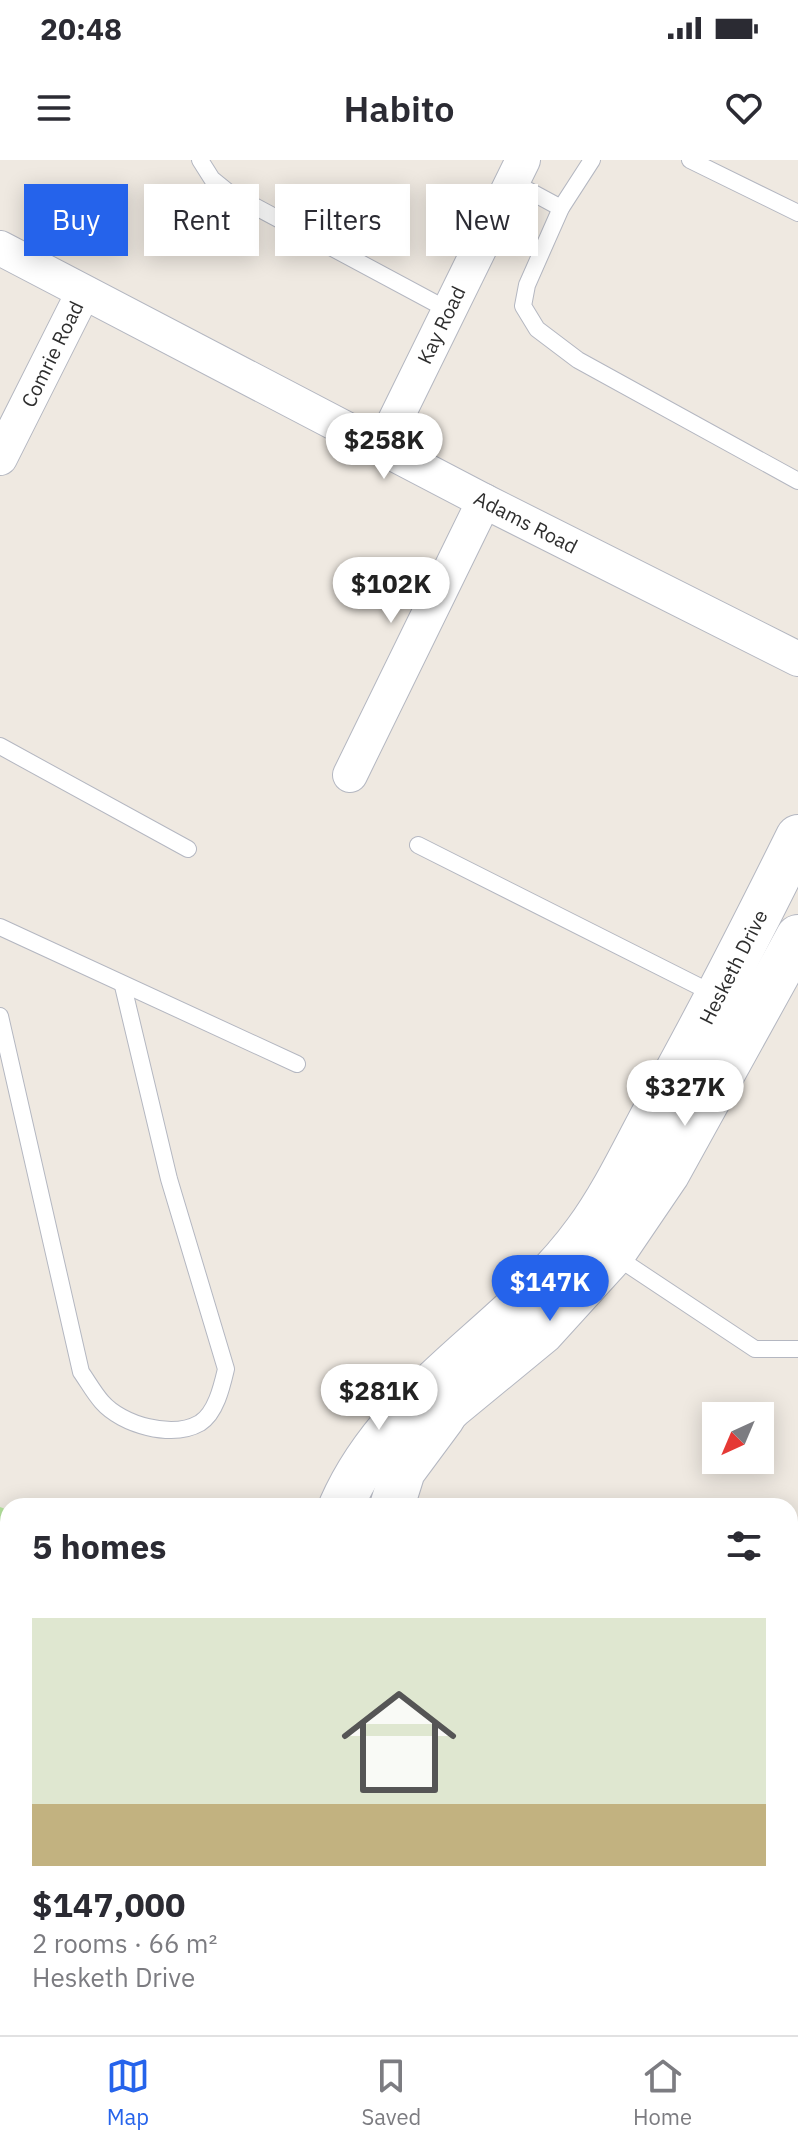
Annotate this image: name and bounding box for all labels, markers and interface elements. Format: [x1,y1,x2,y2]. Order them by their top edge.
text: 20:48 [40,9,122,48]
text: Habito [343,85,455,132]
icon: menu [32,86,76,130]
icon: heart [722,86,766,130]
chip: Buy [24,184,128,256]
chip: Rent [144,184,259,256]
chip: Filters [275,184,410,256]
chip: New [426,184,538,256]
street label: Kay Road [411,281,471,369]
street label: Comrie Road [15,296,89,412]
pin: $258K [328,413,440,481]
text: $258K [344,422,424,456]
street label: Adams Road [470,484,582,560]
pin: $102K [335,557,447,625]
text: $102K [351,566,431,600]
street label: Hesketh Drive [692,905,774,1029]
pin: $327K [629,1060,741,1128]
text: $327K [645,1069,725,1103]
pin: $147K [494,1255,606,1323]
text: $147K [510,1264,590,1298]
pin: $281K [323,1364,435,1432]
text: $281K [339,1373,419,1407]
north arrow [702,1402,774,1474]
map controls [702,1402,774,1474]
text: 5 homes [32,1524,167,1568]
icon: filters [722,1524,766,1568]
icon: home [327,1670,471,1814]
text: $147,000 [32,1882,185,1926]
text: 2 rooms · 66 m² [32,1926,217,1960]
text: Hesketh Drive [32,1960,195,1994]
tab: Map [106,2054,150,2131]
tab: Saved [361,2054,421,2131]
tab: Home [633,2054,692,2131]

